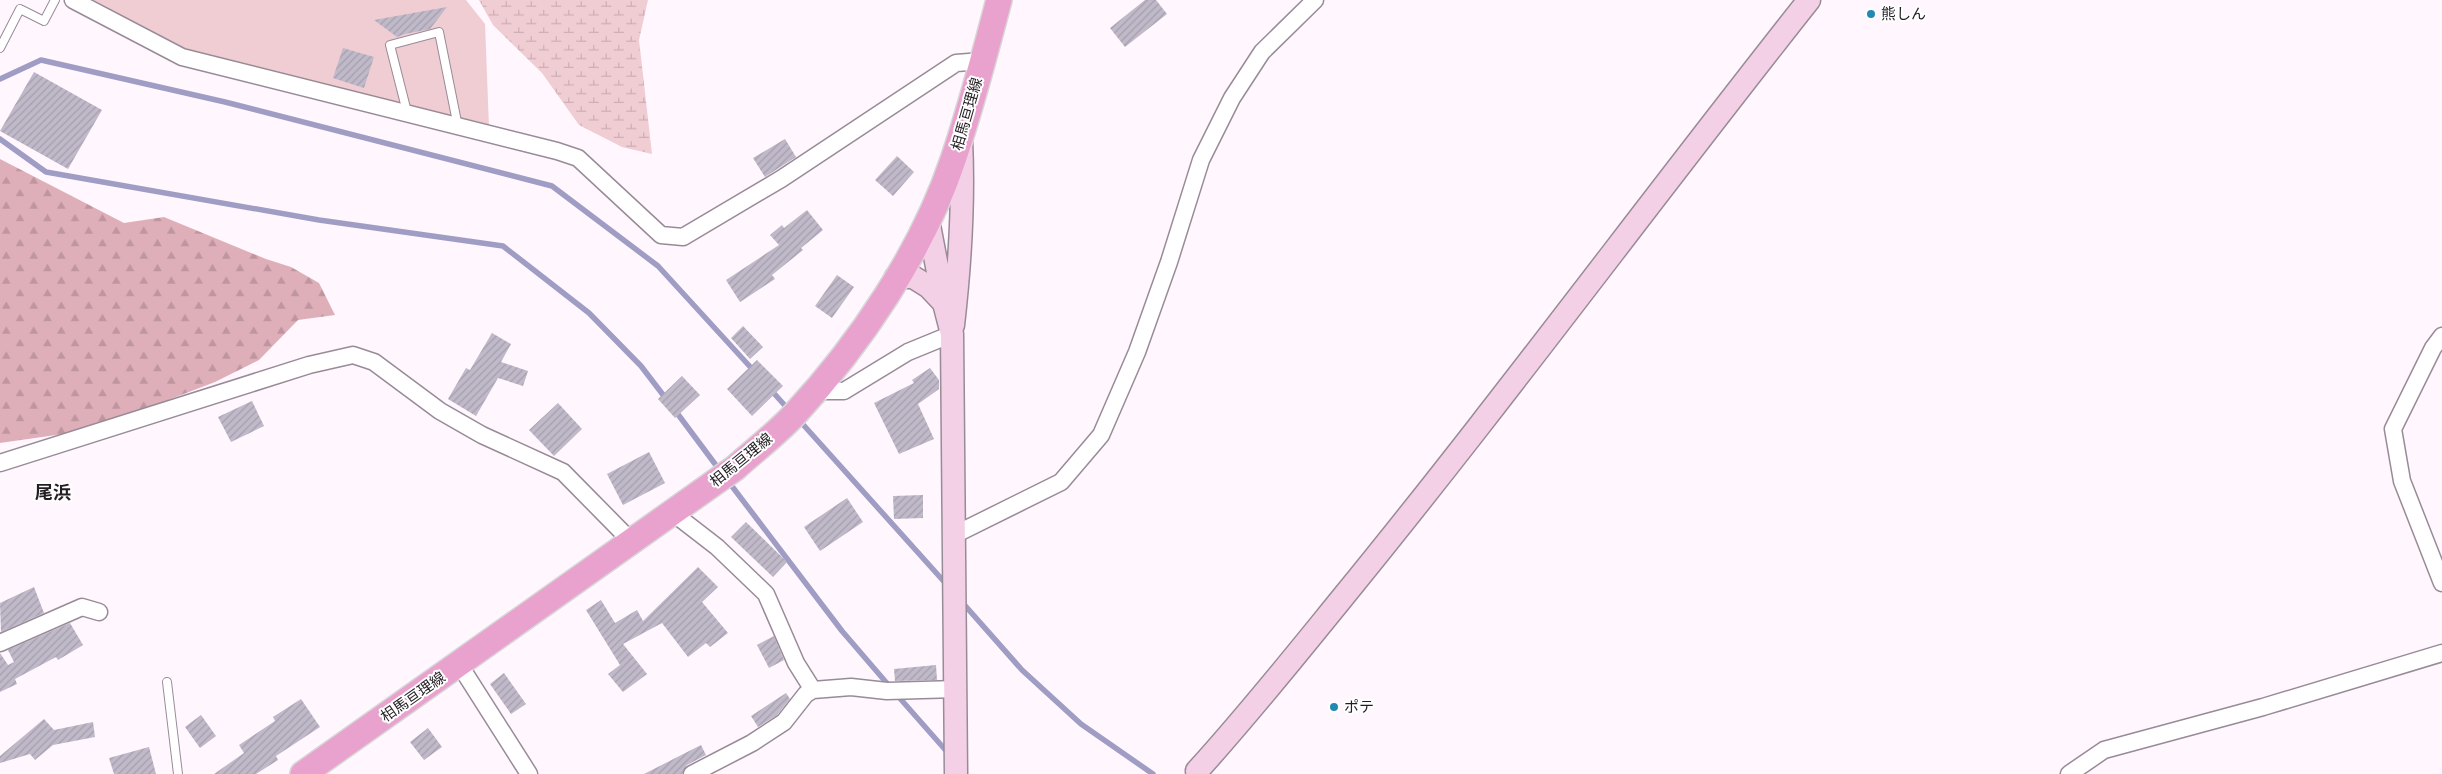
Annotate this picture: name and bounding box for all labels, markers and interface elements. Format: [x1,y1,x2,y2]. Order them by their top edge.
place label: 熊しん [1881,5,1926,23]
marker: 熊しん [1865,8,1877,20]
street label: 相馬亘理線 [948,75,986,153]
street label: 相馬亘理線 [706,429,776,491]
district label: 尾浜 [35,482,71,503]
street label: 相馬亘理線 [377,668,449,726]
place label: ポテ [1344,698,1374,716]
marker: ポテ [1328,701,1340,713]

